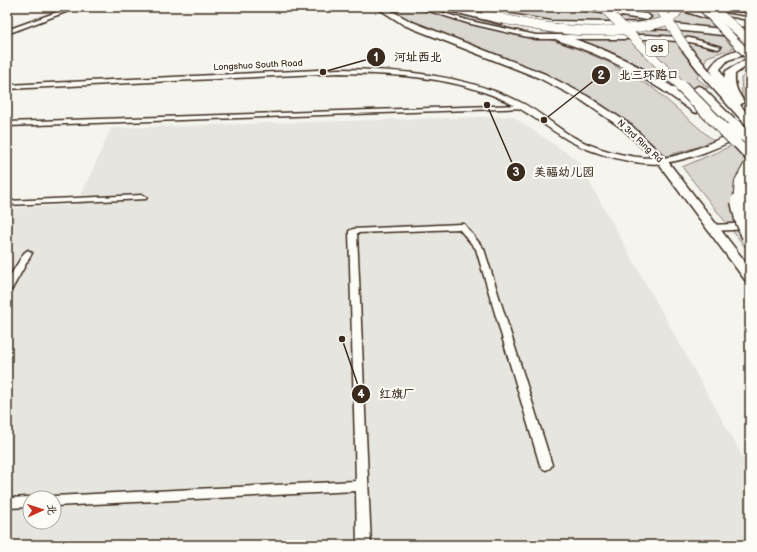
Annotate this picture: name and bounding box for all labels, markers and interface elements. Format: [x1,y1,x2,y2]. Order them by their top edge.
road number: G5 [646,40,668,56]
callout: 河址西北 [366,45,450,69]
text: 1 [373,50,379,65]
text: 河址西北 [394,50,442,65]
street label: Longshuo South Road [213,58,303,73]
callout: 北三环路口 [591,63,687,87]
text: 2 [597,68,605,83]
text: 北三环路口 [619,68,679,83]
street label: N 3rd Ring Rd [615,118,665,165]
callout: 美福幼儿园 [506,160,602,184]
text: 3 [512,165,520,180]
text: 美福幼儿园 [534,165,594,180]
callout: 红旗厂 [351,382,423,406]
text: 4 [357,387,365,402]
text: 红旗厂 [379,387,415,402]
north arrow [22,490,62,530]
text: 北 [45,504,58,515]

